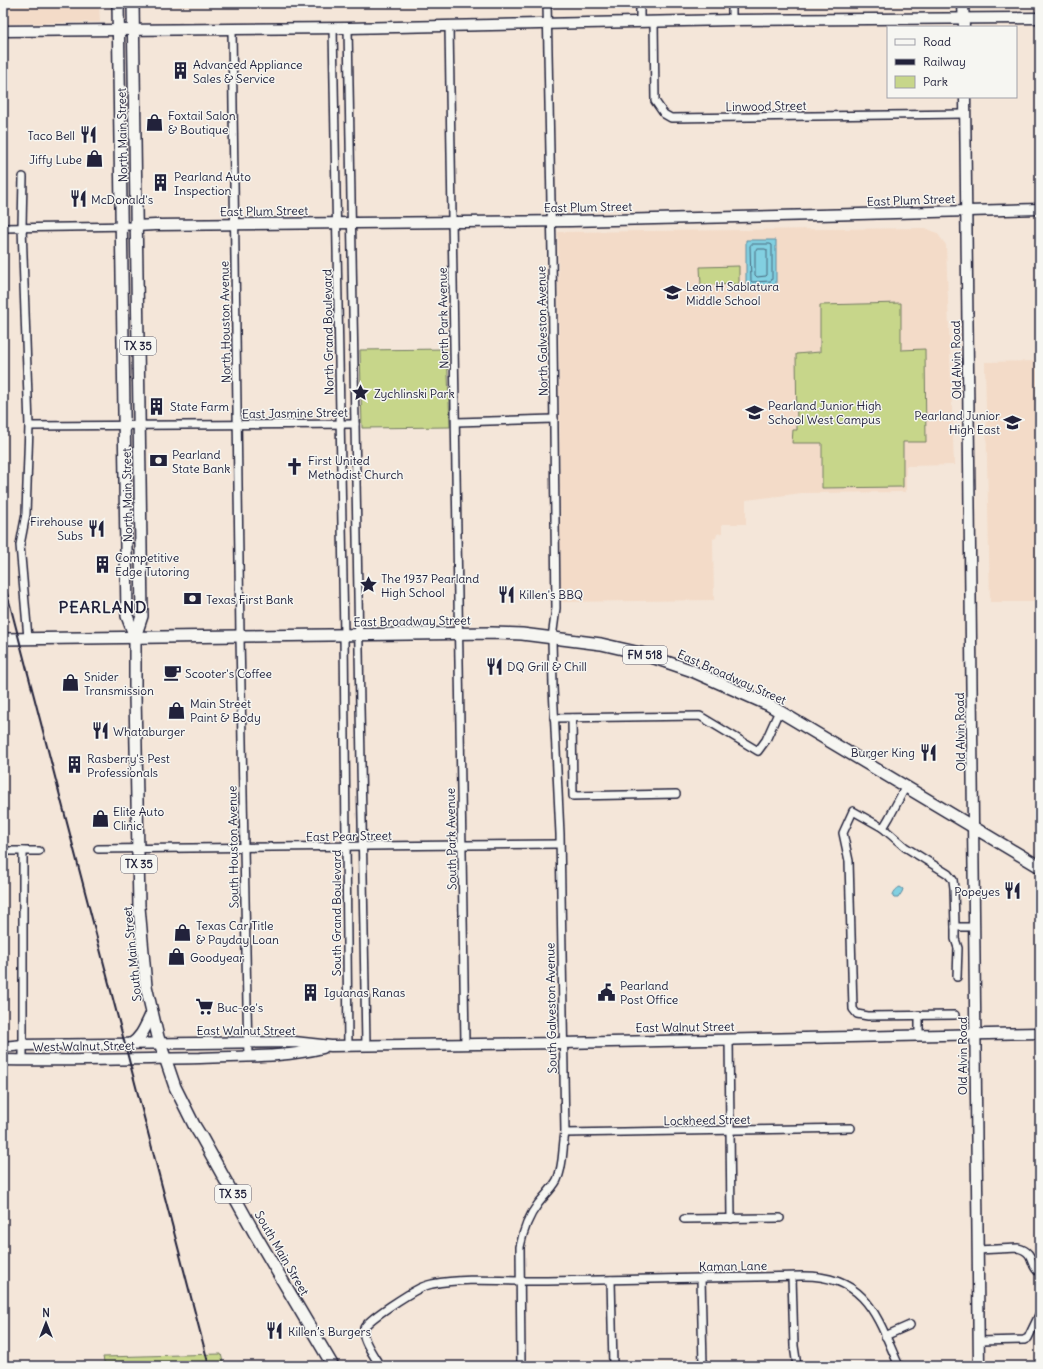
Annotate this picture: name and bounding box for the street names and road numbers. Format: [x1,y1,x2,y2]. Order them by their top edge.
street label: North Main Street [114,88,130,182]
street label: Linwood Street [725,98,807,114]
street label: East Plum Street [867,191,955,209]
street label: East Plum Street [544,199,632,215]
street label: East Plum Street [220,203,308,219]
street label: North Houston Avenue [216,261,234,383]
street label: North Galveston Avenue [533,266,551,396]
street label: North Park Avenue [435,267,451,369]
street label: North Grand Boulevard [319,269,337,395]
street label: Old Alvin Road [948,321,964,399]
road number: TX 35 [120,337,156,355]
street label: East Jasmine Street [242,405,348,421]
street label: North Main Street [119,448,135,542]
street label: East Broadway Street [353,612,471,630]
road number: FM 518 [623,646,667,664]
street label: East Broadway Street [675,646,789,708]
street label: Old Alvin Road [952,693,968,771]
street label: South Houston Avenue [224,785,242,909]
street label: South Park Avenue [443,788,459,890]
street label: East Pear Street [306,828,392,844]
street label: South Grand Boulevard [329,850,344,976]
road number: TX 35 [121,855,157,873]
street label: South Main Street [120,906,144,1002]
street label: South Galveston Avenue [542,942,560,1074]
street label: Old Alvin Road [955,1017,970,1095]
street label: East Walnut Street [635,1019,735,1035]
street label: East Walnut Street [197,1023,295,1038]
street label: West Walnut Street [33,1038,135,1054]
street label: Lockheed Street [663,1112,751,1128]
road number: TX 35 [215,1185,251,1203]
street label: South Main Street [252,1208,312,1298]
street label: Kaman Lane [699,1258,767,1274]

